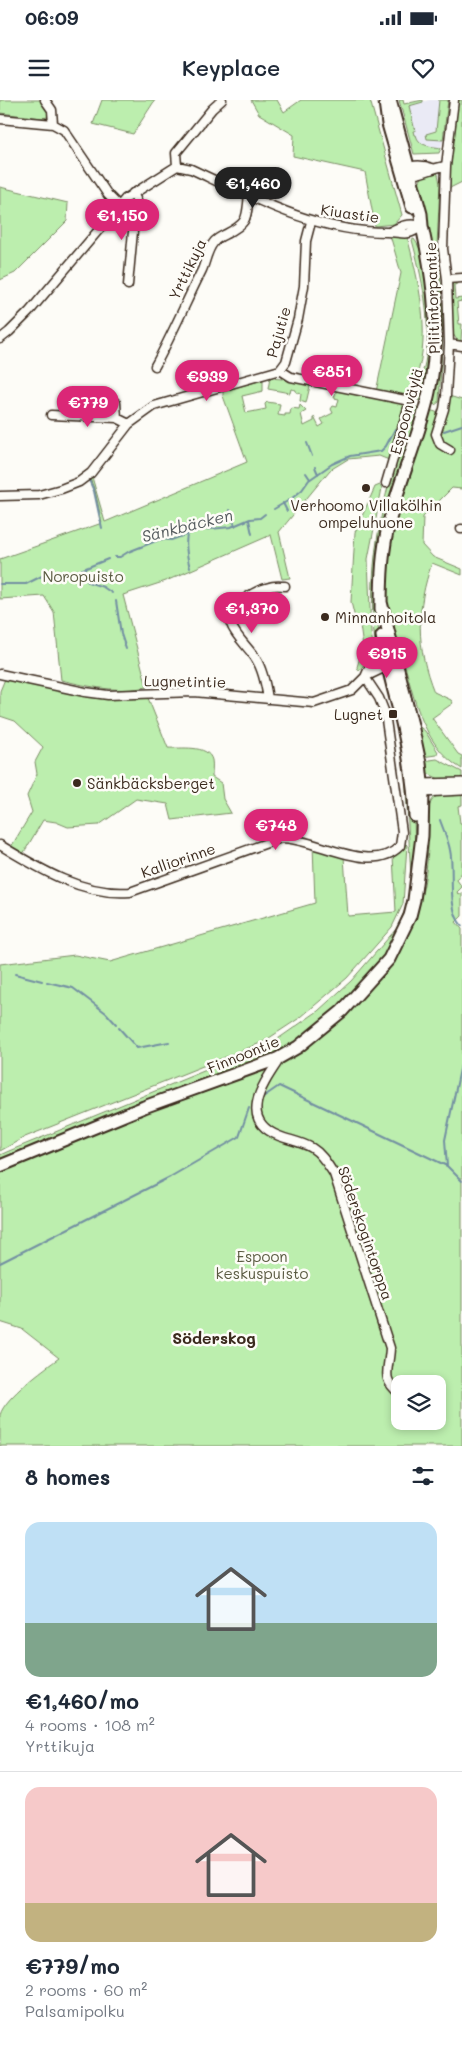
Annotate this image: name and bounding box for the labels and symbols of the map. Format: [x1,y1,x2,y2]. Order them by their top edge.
pin: €1,460 [212,166,294,209]
pin: €1,150 [81,198,163,241]
street label: Kiuastie [319,199,381,227]
street label: Yrttikuja [164,235,210,303]
street label: Pliitintorpantie [420,242,444,354]
street label: Pajutie [261,304,295,360]
pin: €851 [302,354,362,397]
pin: €939 [177,360,237,402]
street label: Espoonväylä [385,365,427,457]
pin: €779 [58,386,118,428]
marker: Verhoomo Villakölhin ompeluhuone [360,482,372,494]
place label: Verhoomo Villakölhin ompeluhuone [290,495,442,532]
water label: Sänkbäcken [139,504,235,546]
park label: Noropuisto [42,566,124,586]
pin: €1,370 [211,592,293,634]
place label: Minnanhoitola [335,607,436,627]
marker: Minnanhoitola [319,611,331,623]
pin: €915 [357,636,417,679]
street label: Lugnetintie [144,670,226,692]
place label: Lugnet [334,704,383,724]
marker: Lugnet [387,708,399,720]
place label: Sänkbäcksberget [87,773,215,793]
marker: Sänkbäcksberget [71,777,83,789]
pin: €748 [246,808,306,851]
street label: Kalliorinne [138,838,218,882]
street label: Finnoontie [204,1030,282,1078]
street label: Söderskogintorppa [334,1163,398,1303]
park label: Espoon keskuspuisto [216,1246,309,1283]
district label: Söderskog [172,1327,256,1348]

